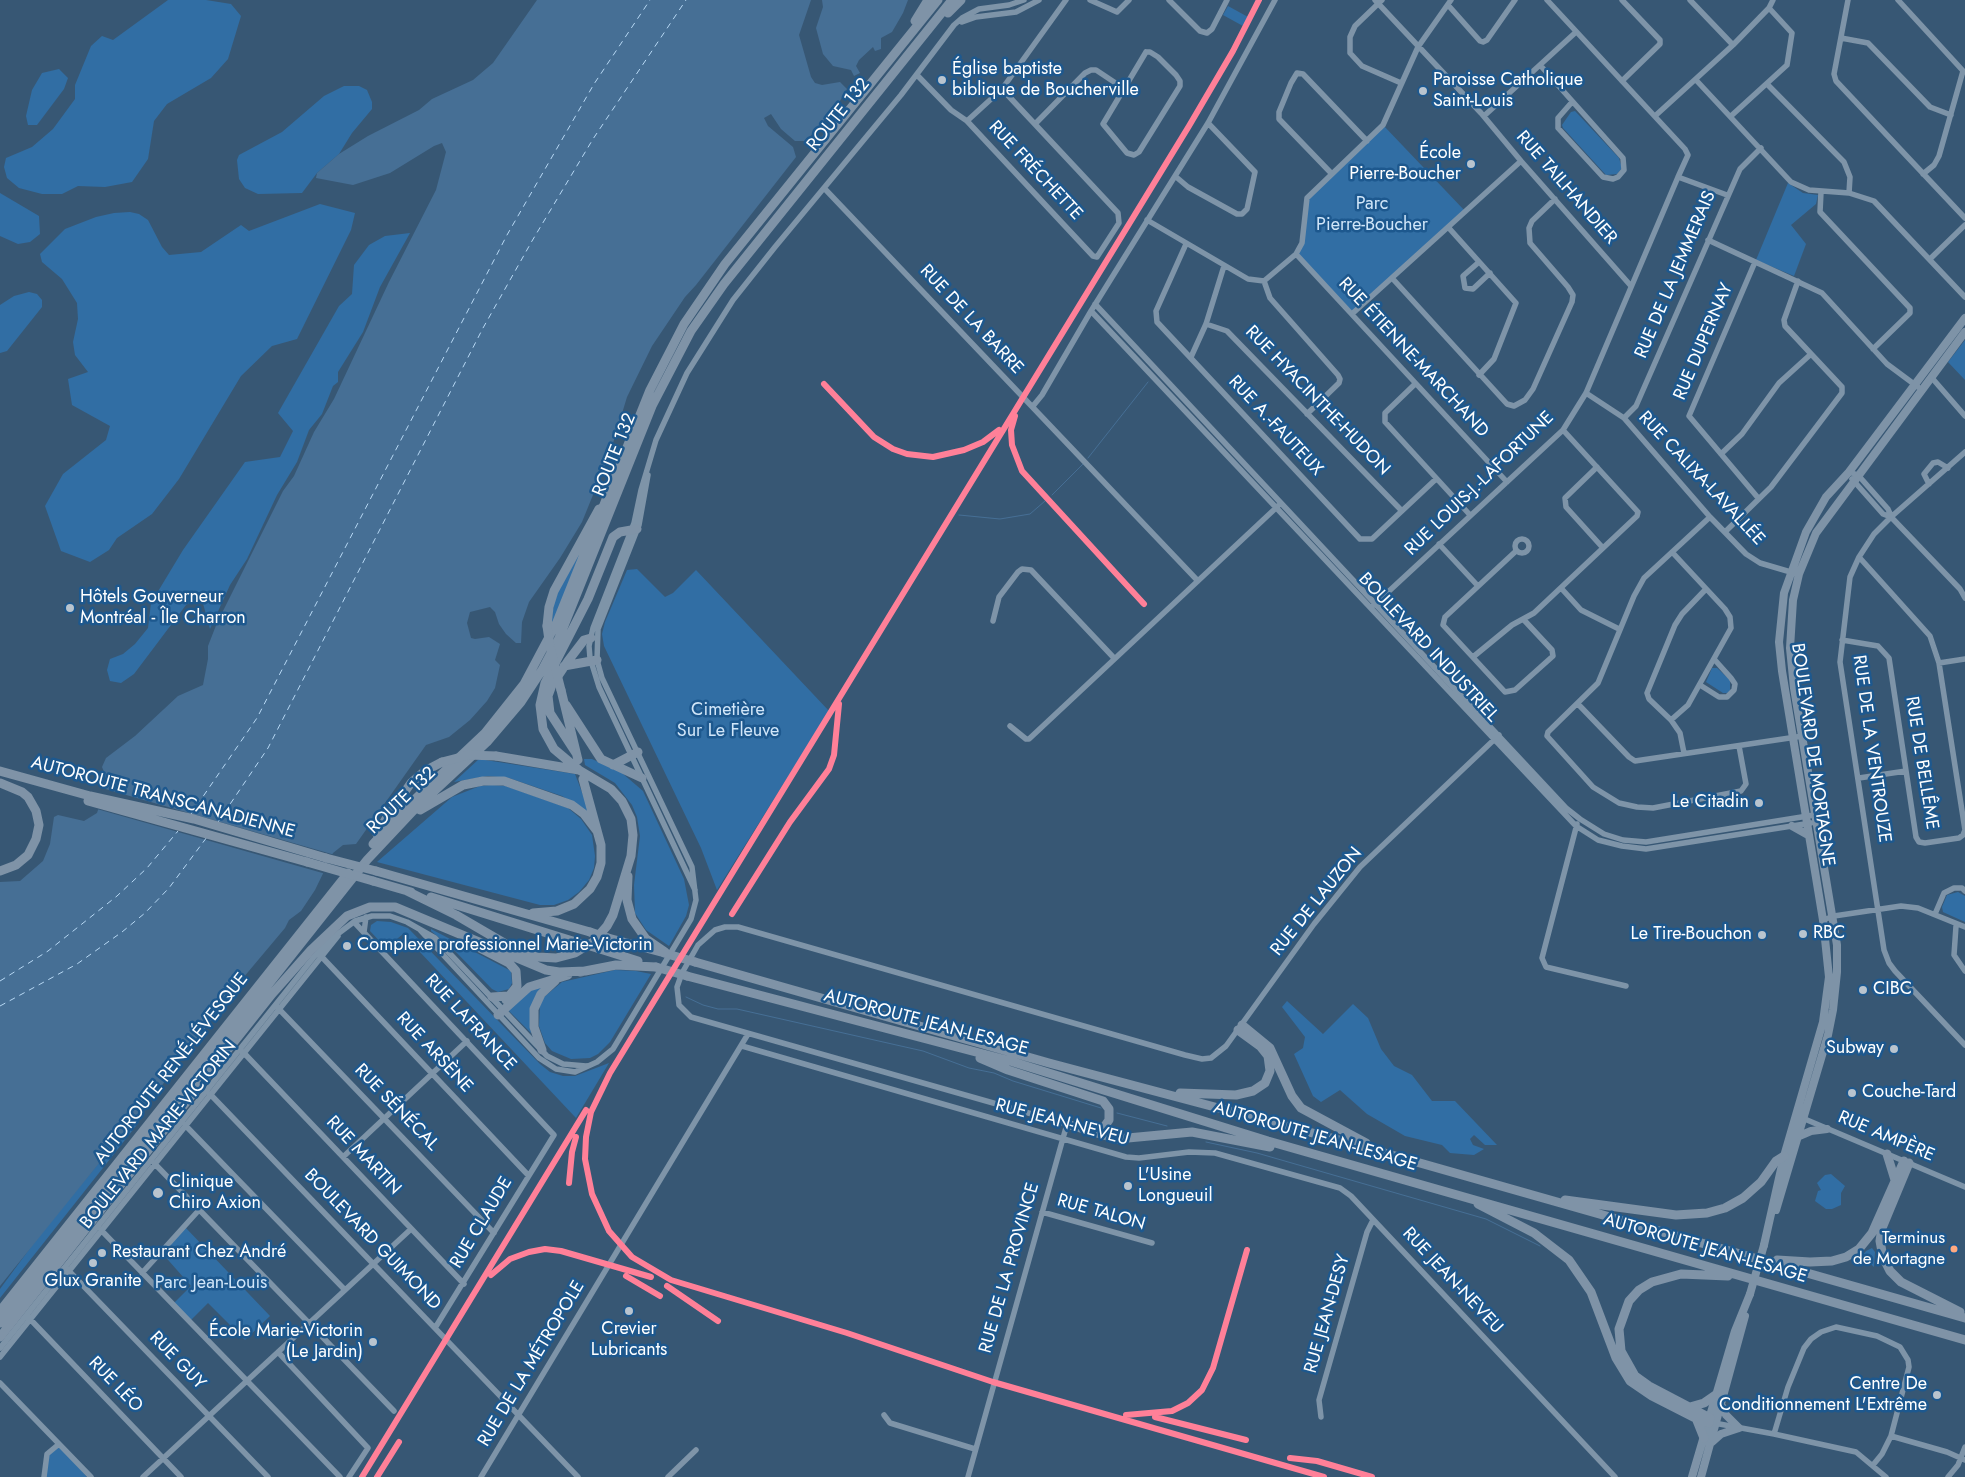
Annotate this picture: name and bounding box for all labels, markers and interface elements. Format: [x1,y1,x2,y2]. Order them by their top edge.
place label: Église baptiste biblique de Boucherville [952,59,1139,102]
place label: Paroisse Catholique Saint-Louis [1433,70,1583,112]
street label: ROUTE 132 [803,74,875,156]
marker: Église baptiste biblique de Boucherville [936,74,948,86]
marker: Paroisse Catholique Saint-Louis [1417,85,1429,97]
street label: RUE FRÉCHETTE [983,117,1087,225]
street label: RUE TAILHANDIER [1511,127,1621,249]
place label: École Pierre-Boucher [1349,143,1461,186]
marker: École Pierre-Boucher [1465,158,1477,170]
street label: RUE DE LA JEMMERAIS [1631,188,1721,362]
park label: Parc Pierre-Boucher [1316,194,1428,236]
street label: RUE DE LA BARRE [915,261,1027,379]
street label: RUE ÉTIENNE-MARCHAND [1333,274,1493,442]
street label: RUE DUPERNAY [1670,280,1738,404]
street label: RUE HYACINTHE-HUDON [1240,322,1394,480]
street label: RUE A.-FAUTEUX [1223,372,1327,480]
street label: RUE LOUIS-J.-LAFORTUNE [1401,407,1559,561]
street label: RUE CALIXA-LAVALLÉE [1633,407,1769,551]
street label: ROUTE 132 [589,410,641,500]
street label: BOULEVARD INDUSTRIEL [1353,569,1503,727]
place label: Hôtels Gouverneur Montréal - Île Charron [80,587,246,630]
marker: Hôtels Gouverneur Montréal - Île Charron [64,602,76,614]
street label: BOULEVARD DE MORTAGNE [1786,642,1838,868]
street label: RUE DE LA VENTROUZE [1847,654,1895,844]
street label: RUE DE BELLÊME [1900,695,1942,831]
park label: Cimetière Sur Le Fleuve [677,700,779,742]
street label: AUTOROUTE TRANSCANADIENNE [29,752,297,844]
street label: ROUTE 132 [363,763,441,839]
place label: Le Citadin [1672,792,1749,814]
marker: Le Citadin [1753,797,1765,809]
street label: RUE DE LAUZON [1267,844,1367,960]
place label: RBC [1813,923,1845,945]
place label: Le Tire-Bouchon [1631,924,1752,946]
marker: RBC [1797,928,1809,940]
marker: Le Tire-Bouchon [1756,929,1768,941]
place label: Complexe professionnel Marie-Victorin [357,935,652,957]
marker: Complexe professionnel Marie-Victorin [341,940,353,952]
street label: AUTOROUTE RENÉ-LÉVESQUE [91,969,253,1169]
street label: RUE LAFRANCE [420,970,520,1076]
place label: CIBC [1873,979,1912,1001]
marker: CIBC [1857,984,1869,996]
street label: AUTOROUTE JEAN-LESAGE [821,985,1031,1061]
street label: RUE ARSÈNE [391,1008,477,1098]
street label: BOULEVARD MARIE-VICTORIN [76,1036,242,1234]
place label: Subway [1826,1038,1884,1060]
marker: Subway [1888,1043,1900,1055]
street label: RUE SÉNÉCAL [349,1060,443,1156]
place label: Couche-Tard [1862,1082,1956,1104]
marker: Couche-Tard [1846,1087,1858,1099]
street label: RUE JEAN-NEVEU [993,1095,1131,1151]
street label: AUTOROUTE JEAN-LESAGE [1211,1098,1419,1176]
street label: RUE AMPÈRE [1834,1107,1938,1167]
street label: RUE MARTIN [321,1112,405,1200]
street label: BOULEVARD GUIMOND [299,1165,445,1315]
place label: L'Usine Longueuil [1138,1165,1213,1208]
place label: Clinique Chiro Axion [169,1172,261,1214]
street label: RUE CLAUDE [446,1173,518,1273]
street label: RUE DE LA PROVINCE [975,1180,1045,1356]
marker: L'Usine Longueuil [1122,1180,1134,1192]
marker: Clinique Chiro Axion [151,1186,165,1200]
street label: RUE TALON [1054,1190,1148,1236]
street label: AUTOROUTE JEAN-LESAGE [1601,1210,1809,1288]
street label: RUE JEAN-NEVEU [1397,1223,1507,1339]
place label: Terminus de Mortagne [1853,1229,1945,1269]
place label: Restaurant Chez André [112,1242,286,1264]
marker: Terminus de Mortagne [1949,1244,1959,1254]
marker: Restaurant Chez André [96,1247,108,1259]
street label: RUE JEAN-DESY [1301,1252,1355,1376]
marker: Glux Granite [87,1257,99,1269]
place label: Glux Granite [44,1271,142,1293]
park label: Parc Jean-Louis [155,1273,267,1295]
street label: RUE DE LA MÉTROPOLE [474,1277,590,1451]
marker: Crevier Lubricants [623,1305,635,1317]
place label: Crevier Lubricants [591,1319,667,1362]
place label: École Marie-Victorin (Le Jardin) [209,1321,363,1364]
street label: RUE GUY [144,1328,210,1394]
marker: École Marie-Victorin (Le Jardin) [367,1336,379,1348]
street label: RUE LÉO [83,1353,147,1417]
place label: Centre De Conditionnement L'Extrême [1719,1374,1927,1416]
marker: Centre De Conditionnement L'Extrême [1931,1389,1943,1401]

